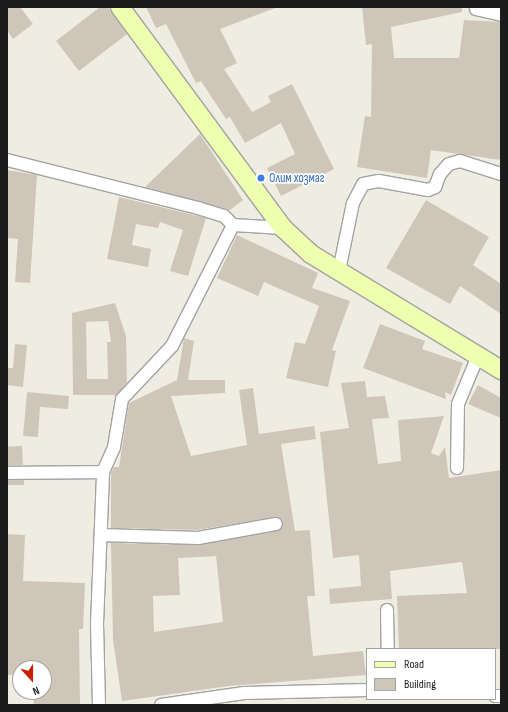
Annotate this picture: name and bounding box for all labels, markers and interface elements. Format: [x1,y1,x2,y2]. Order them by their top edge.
place label: Олим хозмаг [269,170,325,186]
marker: Олим хозмаг [256,173,266,183]
legend [366,648,496,700]
text: Road [404,657,424,672]
north arrow [12,660,52,700]
text: Building [404,677,436,692]
text: N [31,684,41,698]

